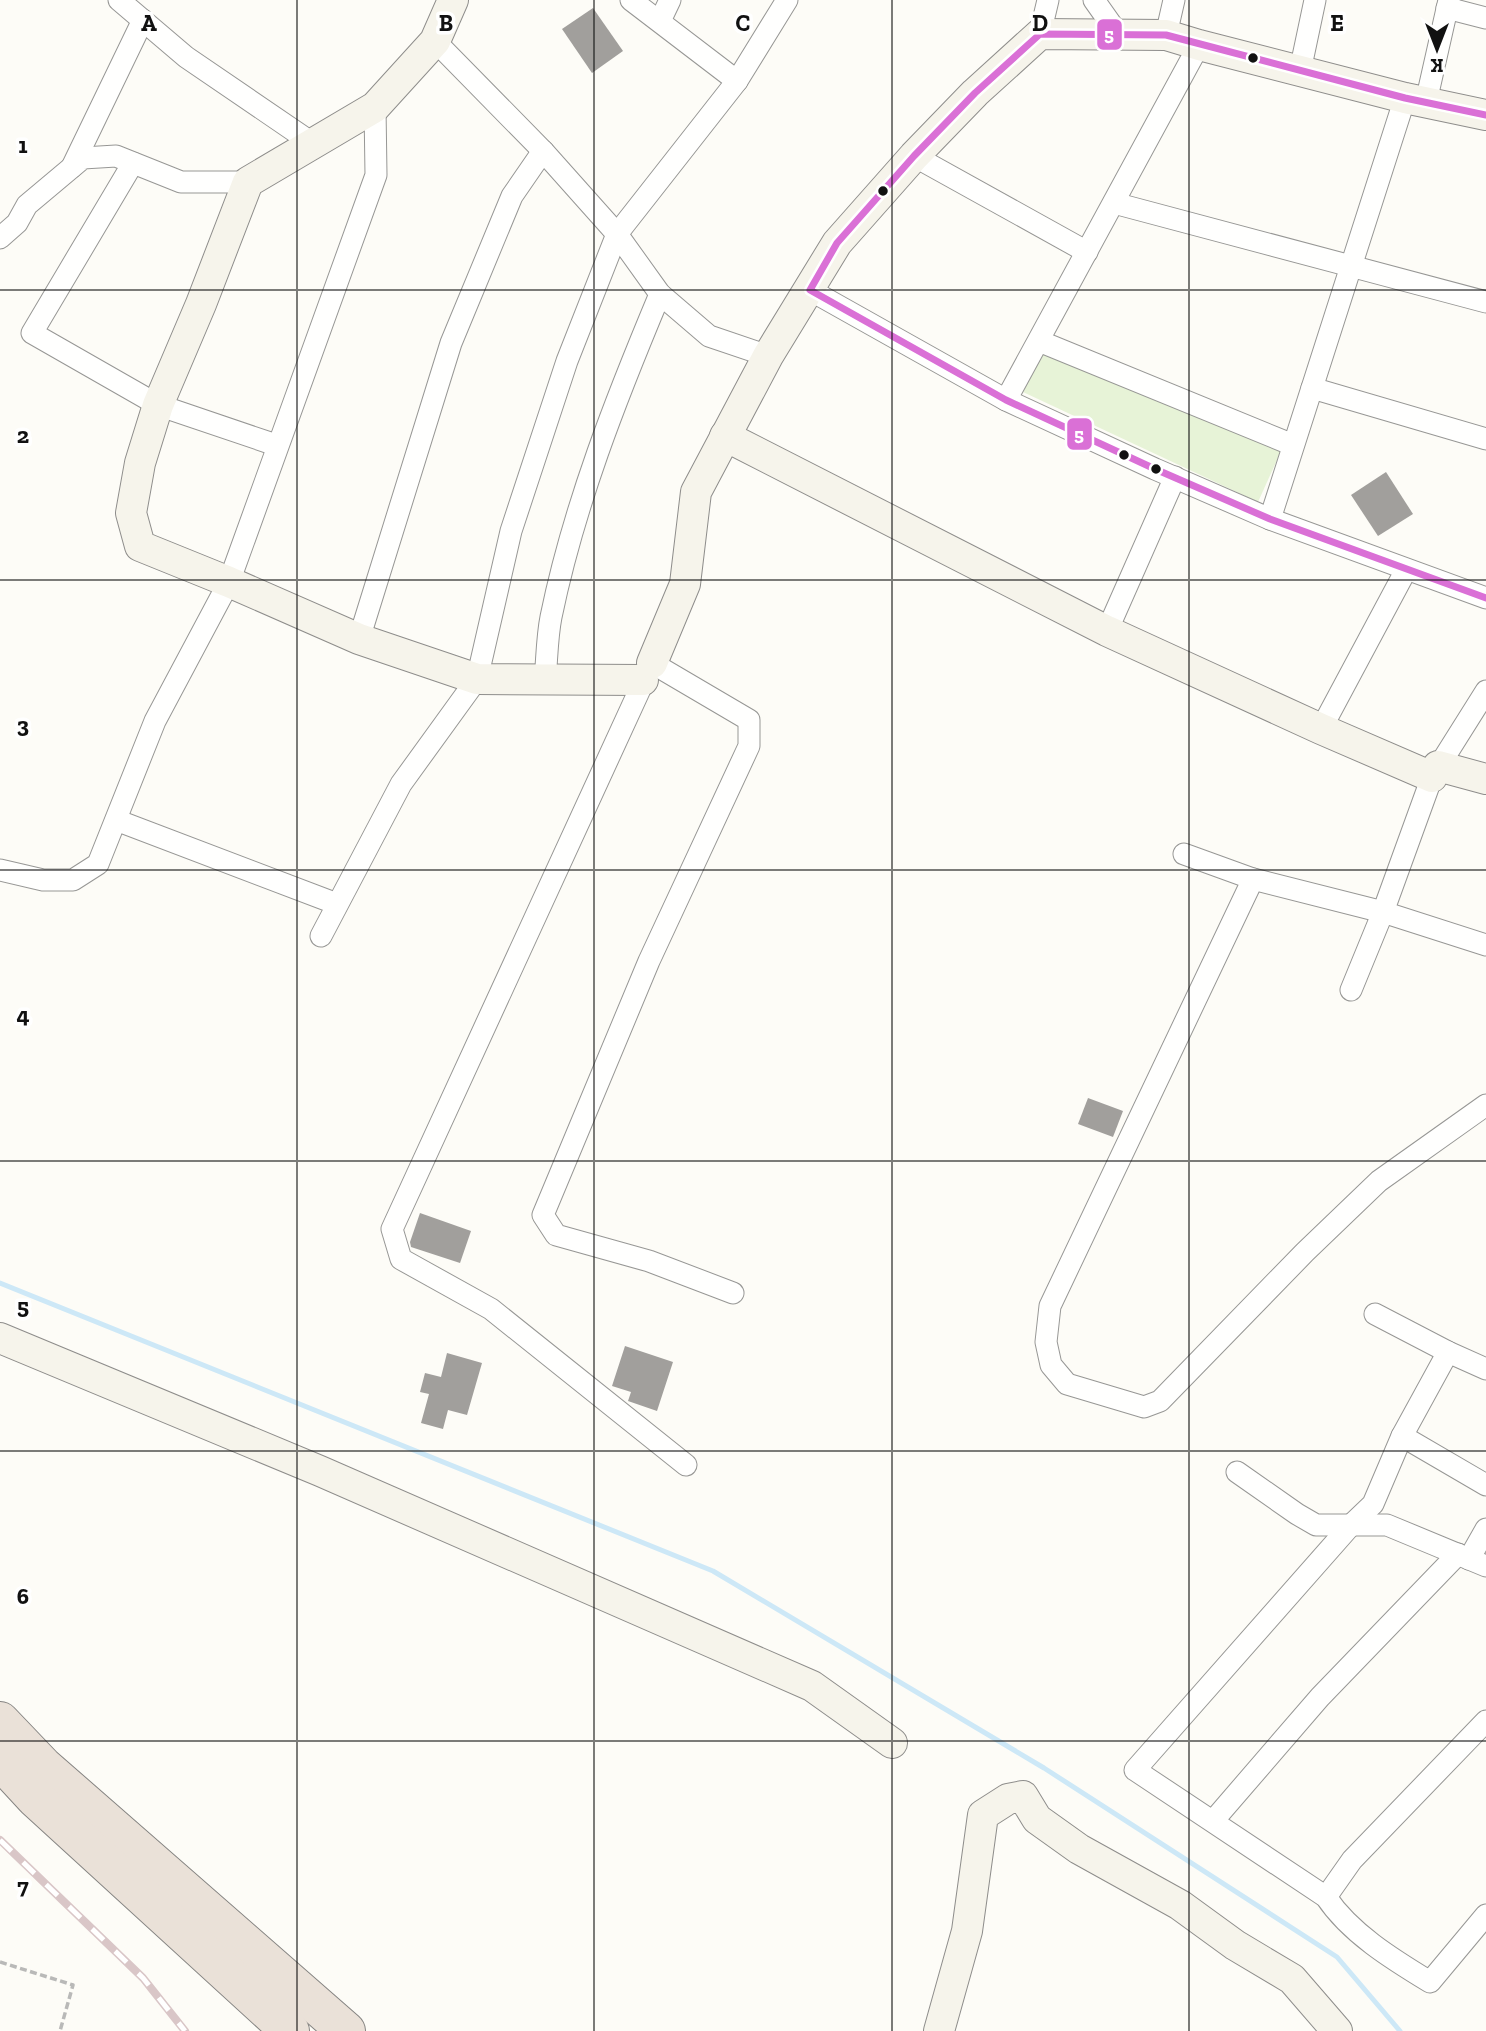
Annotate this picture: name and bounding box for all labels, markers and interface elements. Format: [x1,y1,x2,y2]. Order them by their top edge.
text: A [141,9,157,37]
text: B [439,9,453,37]
text: C [736,9,750,37]
text: D [1032,9,1048,37]
text: E [1330,9,1344,37]
north arrow [1402,14,1472,84]
line badge: 5 [1096,18,1123,51]
text: 5 [1104,23,1114,46]
unlabelled marker [1246,51,1260,65]
text: K [1430,54,1443,77]
text: 1 [18,131,28,159]
unlabelled marker [876,184,890,198]
line badge: 5 [1066,417,1093,451]
text: 2 [17,421,29,449]
text: 5 [1074,423,1084,446]
unlabelled marker [1117,448,1131,462]
unlabelled marker [1149,462,1163,476]
text: 3 [17,711,29,739]
text: 4 [16,1001,30,1029]
text: 5 [17,1292,29,1320]
text: 6 [17,1582,29,1610]
text: 7 [17,1872,29,1900]

